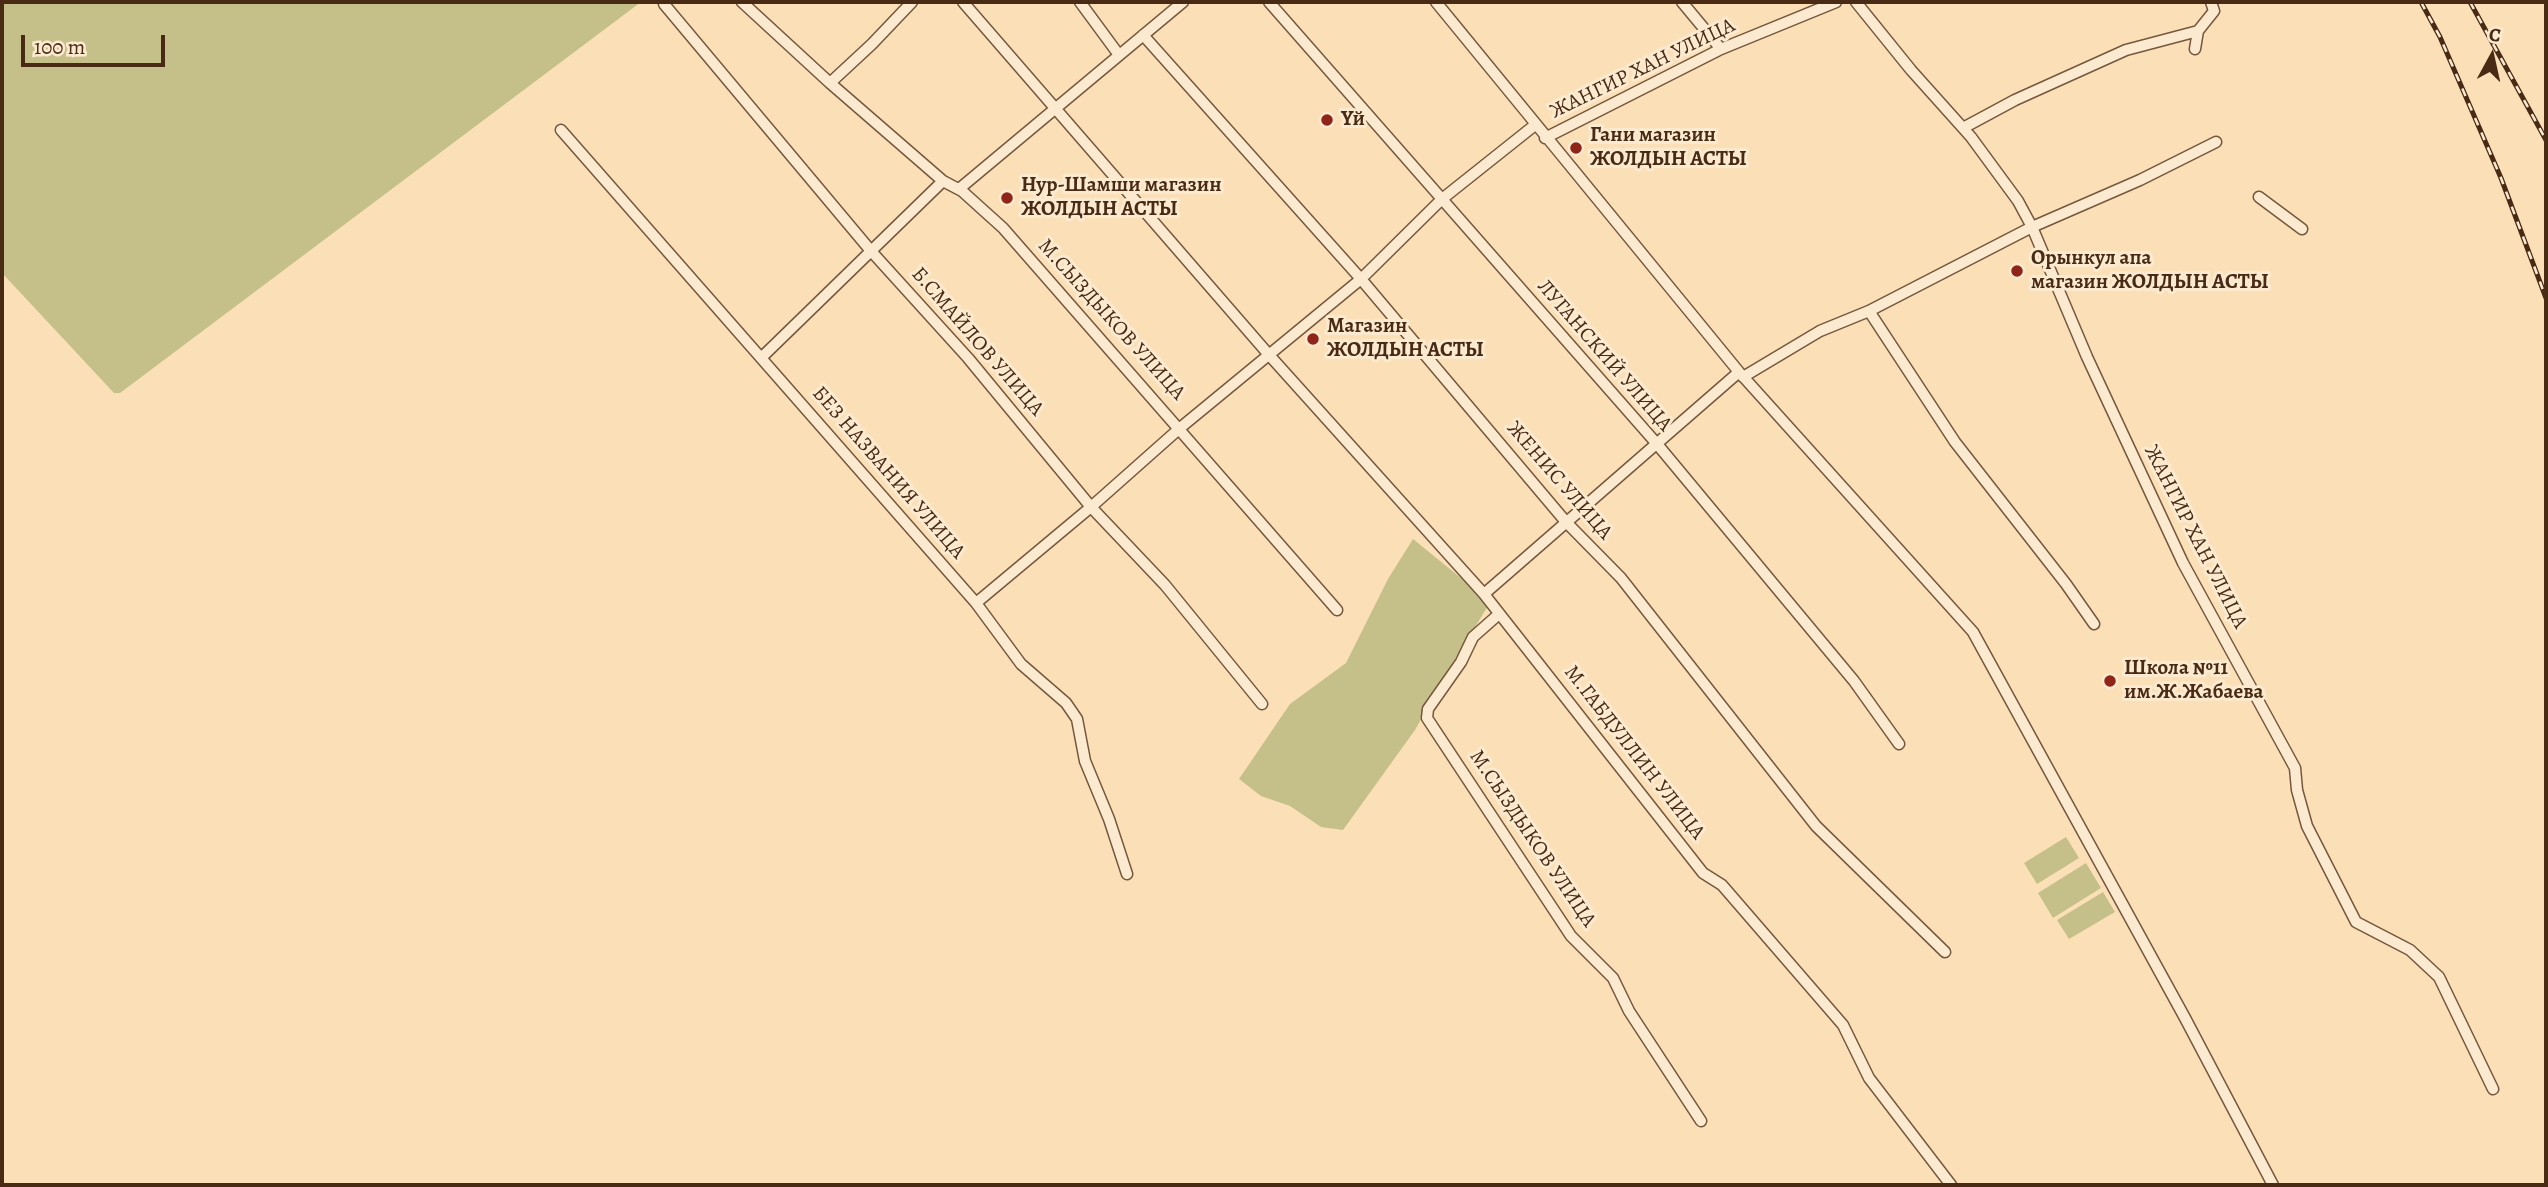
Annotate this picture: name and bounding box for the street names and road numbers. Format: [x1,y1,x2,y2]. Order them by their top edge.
street label: ЖАНГИР ХАН УЛИЦА [1546,13,1740,125]
street label: М.СЫЗДЫКОВ УЛИЦА [1032,234,1190,406]
street label: Б.СМАЙЛОВ УЛИЦА [905,262,1049,422]
street label: ЛУГАНСКИЙ УЛИЦА [1531,275,1677,437]
street label: БЕЗ НАЗВАНИЯ УЛИЦА [806,381,970,565]
street label: ЖЕНИС УЛИЦА [1501,417,1617,545]
street label: ЖАНГИР ХАН УЛИЦА [2138,441,2252,633]
street label: М.ГАБДУЛЛИН УЛИЦА [1558,661,1710,845]
street label: М.СЫЗДЫКОВ УЛИЦА [1463,746,1601,932]

